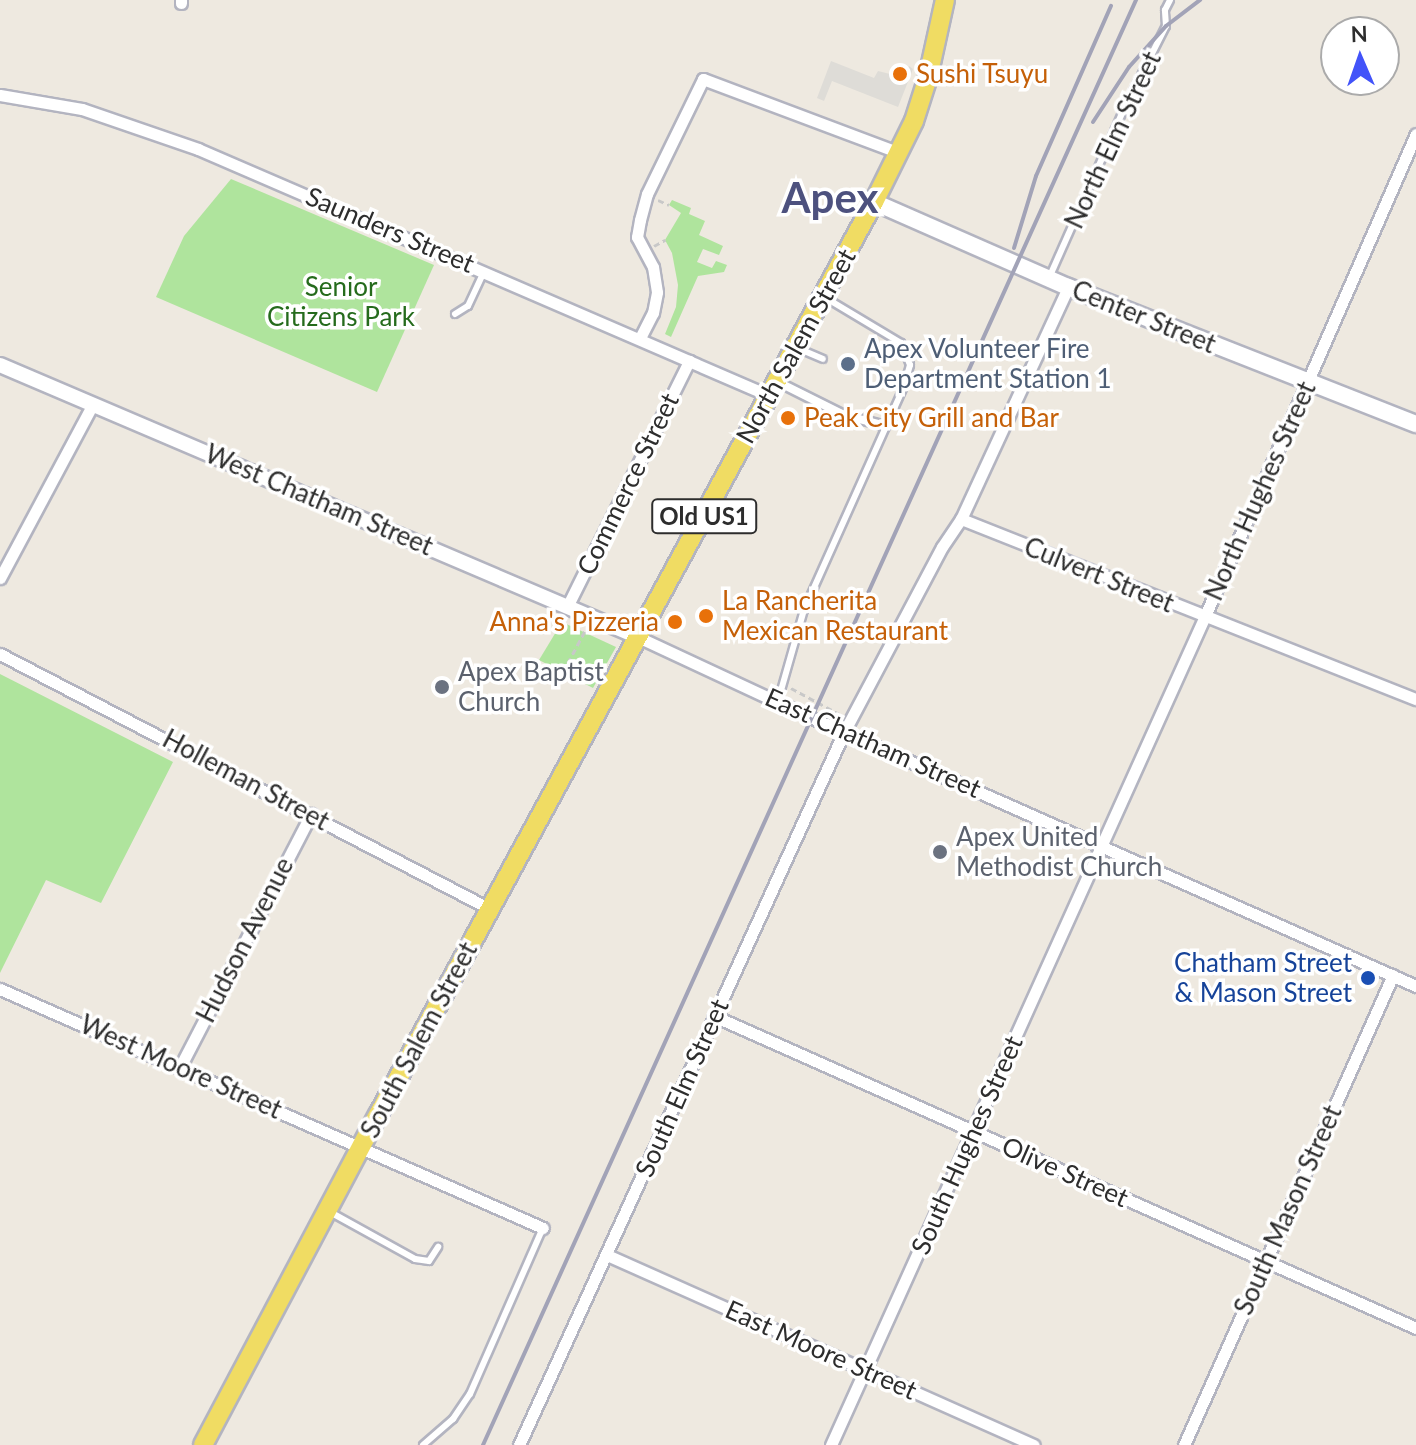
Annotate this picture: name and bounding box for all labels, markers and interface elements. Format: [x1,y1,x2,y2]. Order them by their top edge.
north arrow [1320,16,1400,96]
text: N [1350,20,1368,47]
street label: North Elm Street [1058,47,1168,233]
place label: Sushi Tsuyu [916,58,1049,90]
marker: Sushi Tsuyu [891,65,909,83]
district label: Apex [781,172,879,222]
street label: Saunders Street [301,180,479,280]
street label: North Salem Street [730,243,862,449]
park label: Senior Citizens Park [267,271,415,332]
street label: Center Street [1067,274,1221,360]
place label: Apex Volunteer Fire Department Station 1 [864,333,1112,394]
marker: Apex Volunteer Fire Department Station 1 [839,355,857,373]
street label: North Hughes Street [1198,377,1322,605]
street label: Commerce Street [571,388,685,580]
place label: Peak City Grill and Bar [804,402,1059,434]
marker: Peak City Grill and Bar [779,409,797,427]
street label: West Chatham Street [200,438,438,562]
road number: Old US1 [650,496,758,536]
street label: Culvert Street [1020,531,1178,619]
place label: La Rancherita Mexican Restaurant [722,585,948,646]
place label: Anna's Pizzeria [489,606,659,638]
marker: La Rancherita Mexican Restaurant [697,607,715,625]
marker: Anna's Pizzeria [666,613,684,631]
place label: Apex Baptist Church [458,656,604,718]
marker: Apex Baptist Church [433,678,451,696]
street label: East Chatham Street [760,681,986,805]
street label: Holleman Street [157,723,335,837]
place label: Apex United Methodist Church [956,821,1162,882]
marker: Apex United Methodist Church [931,843,949,861]
street label: Hudson Avenue [190,852,300,1028]
street label: South Salem Street [354,937,484,1143]
place label: Chatham Street & Mason Street [1174,947,1352,1008]
marker: Chatham Street & Mason Street [1359,969,1377,987]
street label: South Elm Street [629,994,735,1182]
street label: West Moore Street [75,1009,287,1125]
street label: South Hughes Street [905,1031,1029,1259]
street label: South Mason Street [1228,1100,1348,1320]
street label: Olive Street [997,1130,1133,1214]
street label: East Moore Street [721,1294,921,1406]

